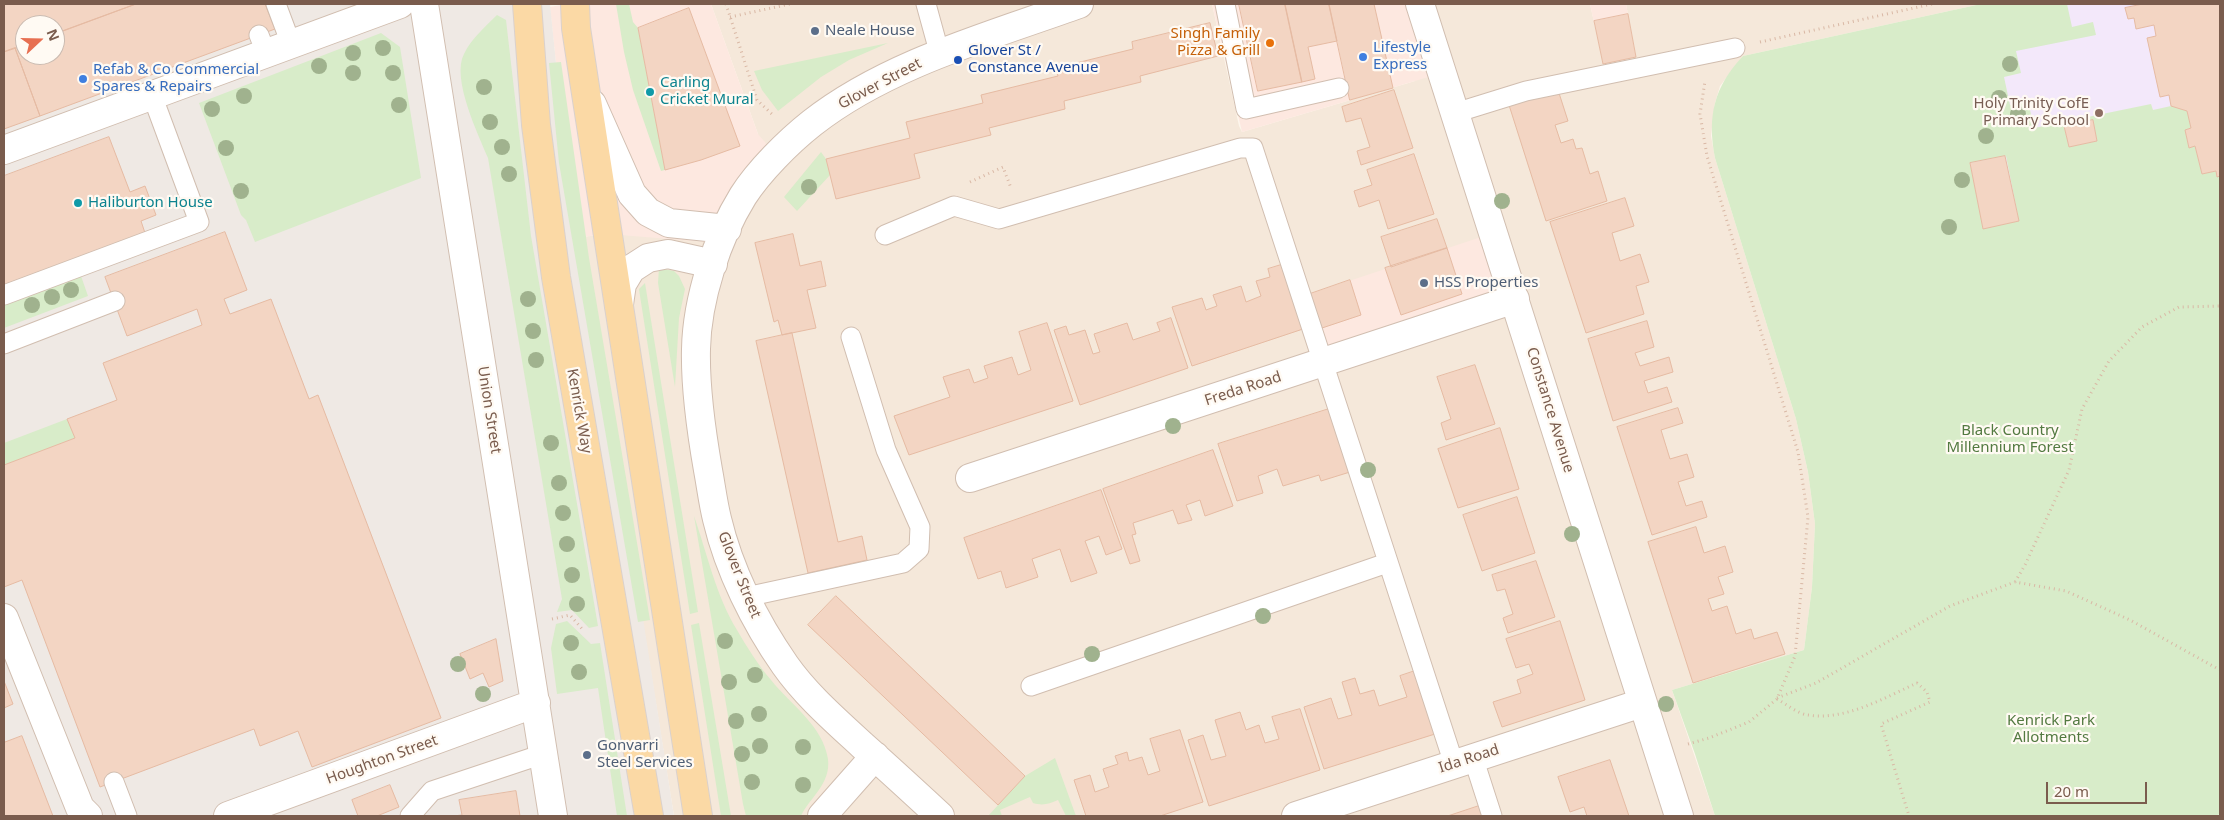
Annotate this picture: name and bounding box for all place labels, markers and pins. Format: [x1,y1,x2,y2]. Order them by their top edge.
place label: Neale House [825,22,915,40]
marker: Neale House [809,25,821,37]
place label: Singh Family Pizza & Grill [1171,25,1260,60]
marker: Singh Family Pizza & Grill [1264,37,1276,49]
place label: Lifestyle Express [1373,39,1431,74]
place label: Glover St / Constance Avenue [968,42,1098,77]
marker: Lifestyle Express [1357,51,1369,63]
marker: Glover St / Constance Avenue [952,54,964,66]
place label: Refab & Co Commercial Spares & Repairs [93,61,259,96]
marker: Refab & Co Commercial Spares & Repairs [77,73,89,85]
place label: Carling Cricket Mural [660,74,754,109]
marker: Carling Cricket Mural [644,86,656,98]
place label: Holy Trinity CofE Primary School [1974,95,2089,130]
marker: Holy Trinity CofE Primary School [2093,107,2105,119]
place label: Haliburton House [88,194,213,212]
marker: Haliburton House [72,197,84,209]
place label: HSS Properties [1434,274,1538,292]
marker: HSS Properties [1418,277,1430,289]
place label: Gonvarri Steel Services [597,737,693,772]
marker: Gonvarri Steel Services [581,749,593,761]

